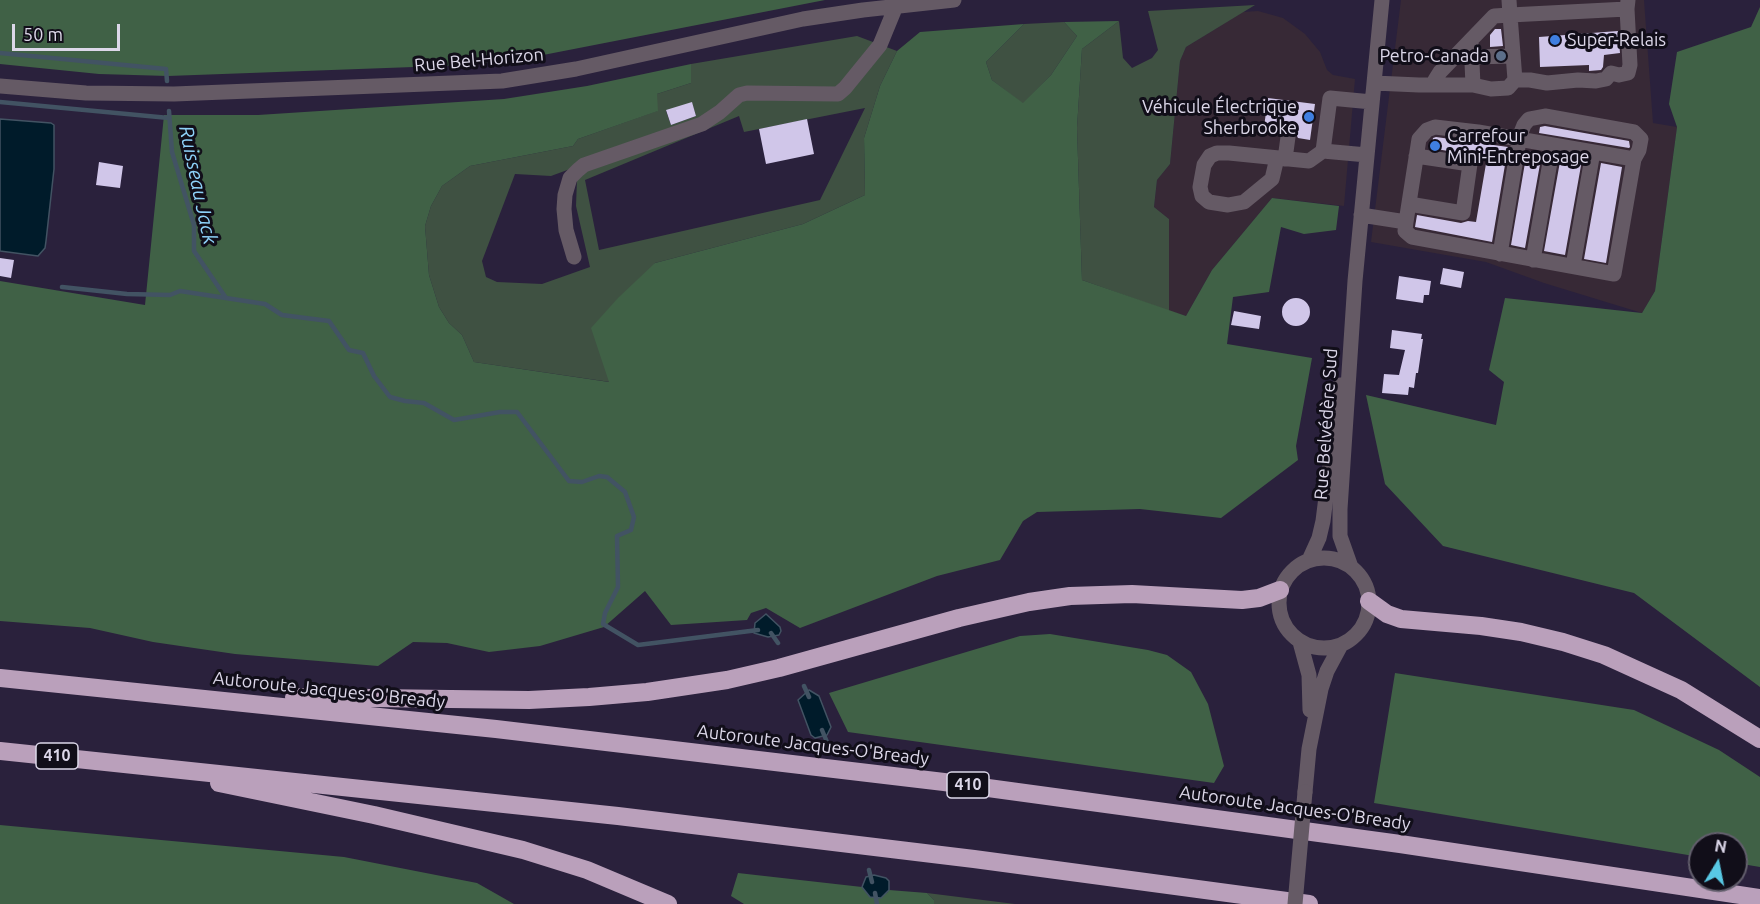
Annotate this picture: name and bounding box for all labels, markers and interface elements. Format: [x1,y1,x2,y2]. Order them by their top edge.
scale bar [15,12,123,50]
text: 50 m [23,24,63,44]
place label: Super-Relais [1567,29,1666,51]
marker: Super-Relais [1548,33,1562,47]
street label: Rue Bel-Horizon [413,44,545,76]
place label: Petro-Canada [1379,45,1489,67]
marker: Petro-Canada [1494,49,1508,63]
place label: Véhicule Électrique Sherbrooke [1142,96,1297,138]
marker: Véhicule Électrique Sherbrooke [1302,110,1316,124]
water label: Ruisseau Jack [174,123,222,247]
place label: Carrefour Mini-Entreposage [1447,125,1589,168]
marker: Carrefour Mini-Entreposage [1428,139,1442,153]
street label: Rue Belvédère Sud [1310,347,1342,501]
street label: Autoroute Jacques-O'Bready [212,667,446,713]
street label: Autoroute Jacques-O'Bready [696,720,930,770]
road number: 410 [36,743,78,769]
road number: 410 [947,772,989,798]
street label: Autoroute Jacques-O'Bready [1178,781,1412,835]
north arrow [1688,832,1748,892]
text: N [1713,836,1728,856]

